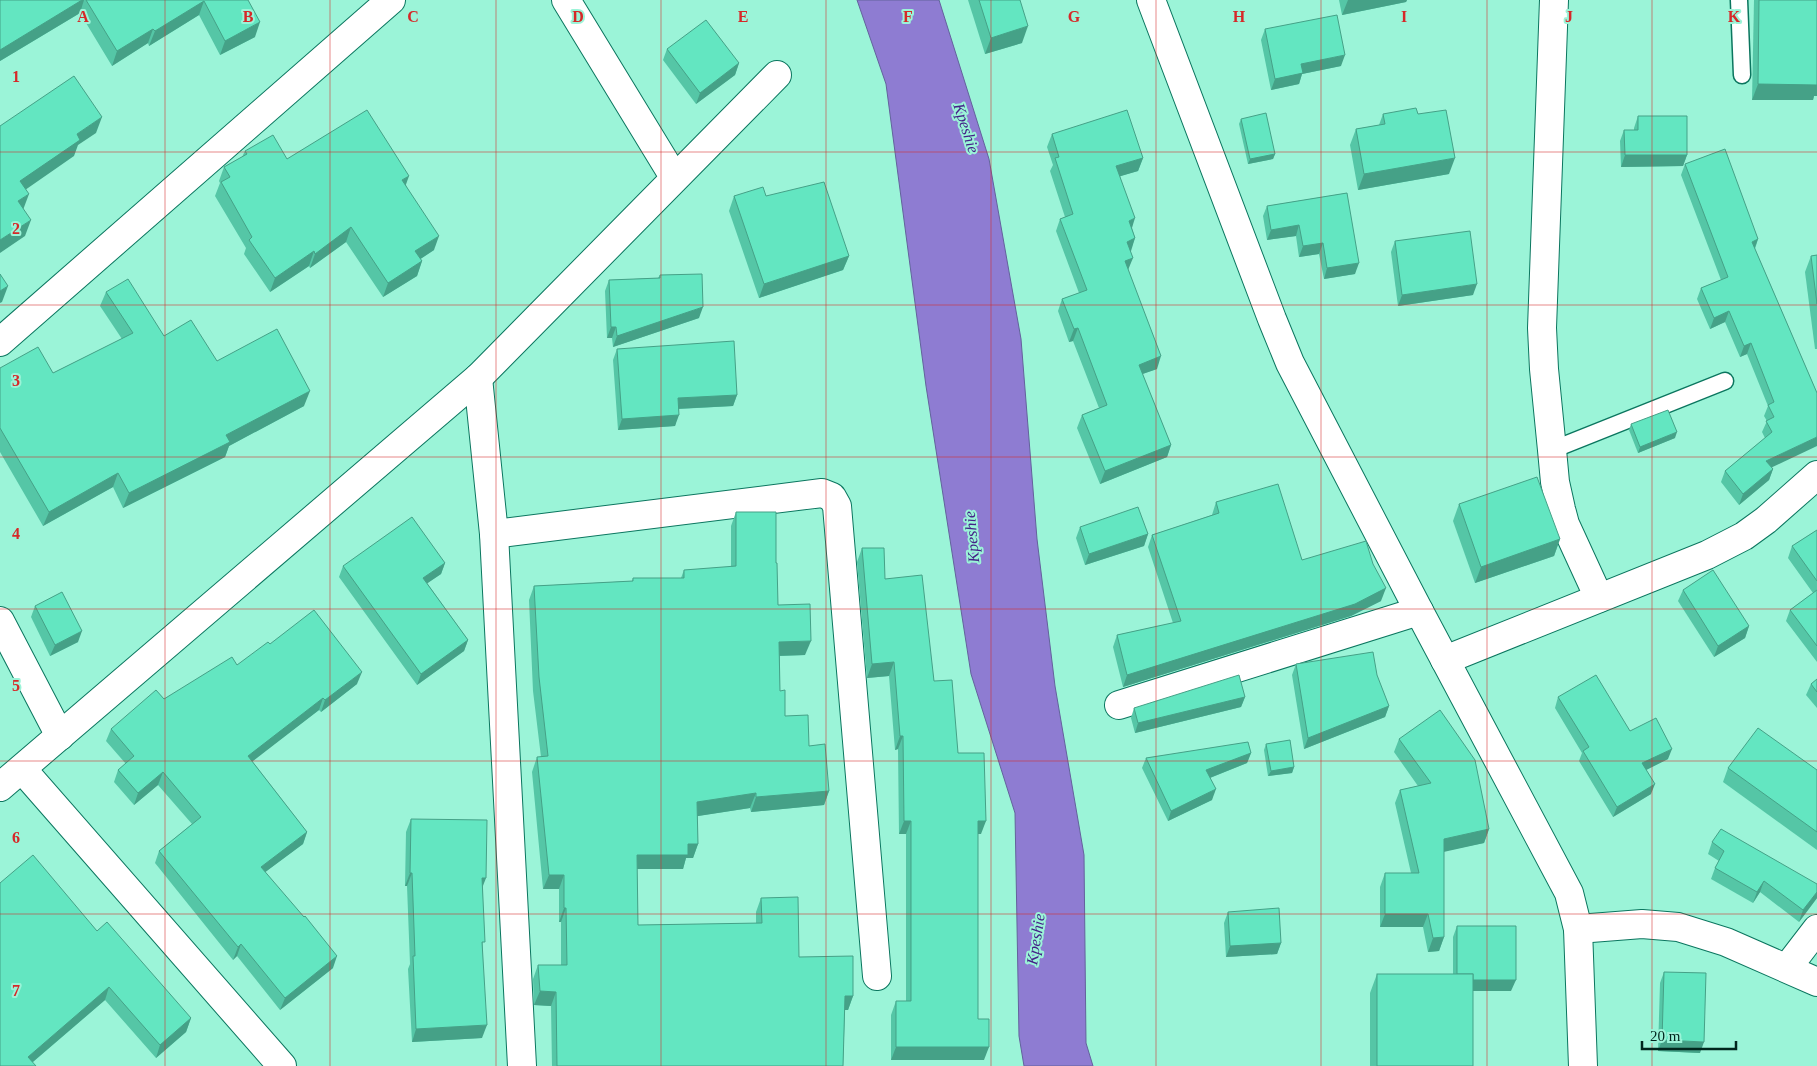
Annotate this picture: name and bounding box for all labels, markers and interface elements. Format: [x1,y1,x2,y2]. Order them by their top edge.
text: A [77,8,89,25]
text: B [243,8,254,25]
text: C [407,8,419,25]
text: D [572,8,584,25]
text: E [738,8,748,25]
text: F [903,8,913,25]
text: G [1068,8,1081,25]
text: H [1233,8,1246,25]
text: I [1401,8,1407,25]
text: J [1565,8,1573,25]
text: K [1728,8,1741,25]
text: 1 [12,68,20,85]
water label: Kpeshie [949,100,983,156]
text: 2 [12,220,20,237]
text: 3 [12,372,20,389]
water label: Kpeshie [961,510,983,564]
text: 4 [12,525,20,542]
text: 5 [12,677,20,694]
text: 6 [12,829,20,846]
water label: Kpeshie [1023,912,1049,967]
text: 7 [12,982,20,999]
scale bar [1642,1018,1736,1050]
text: 20 m [1650,1028,1681,1044]

